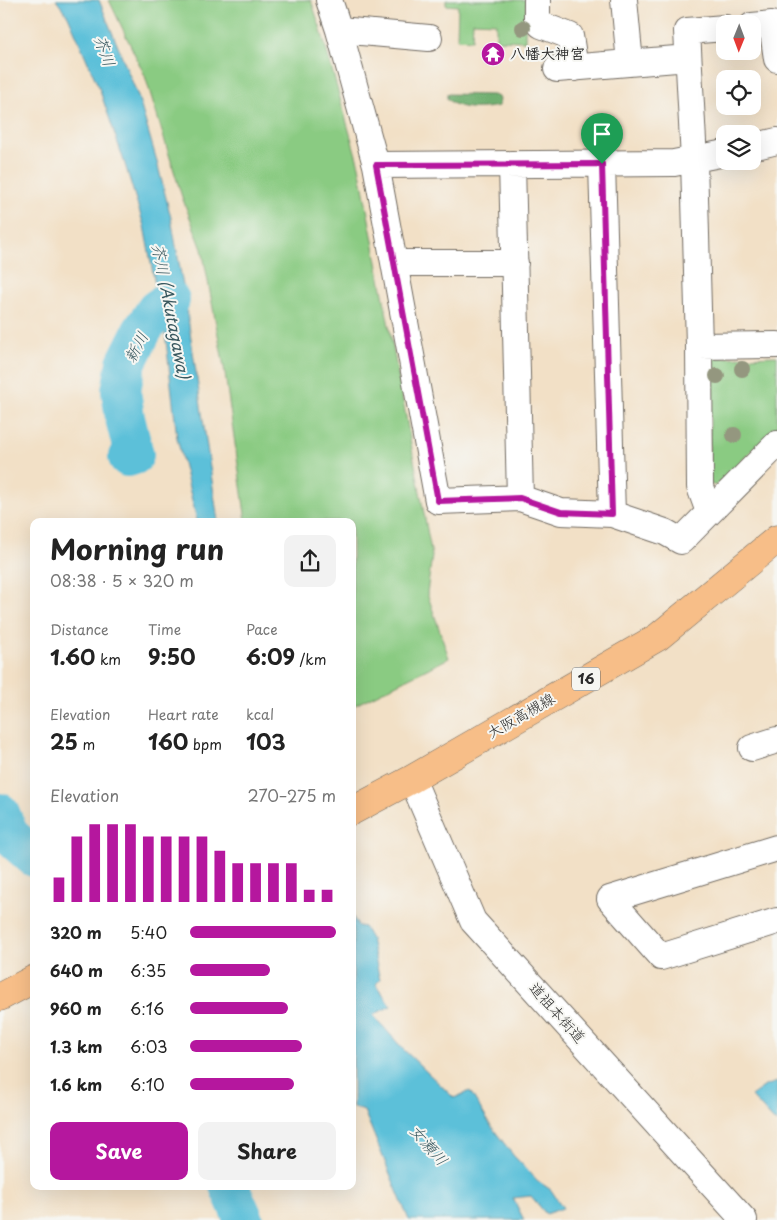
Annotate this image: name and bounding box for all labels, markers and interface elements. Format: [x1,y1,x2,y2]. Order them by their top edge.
north arrow [716,15,761,60]
map controls [716,15,761,170]
water label: 芥川 [89,32,123,70]
temple icon: 八幡大神宮 [480,41,506,67]
place label: 八幡大神宮 [510,41,585,64]
button: locate [716,70,761,115]
pin [581,113,623,164]
icon: arrive [588,120,616,148]
button: layers [716,125,761,170]
water label: 芥川 (Akutagawa) [147,241,197,381]
water label: 新川 [117,327,153,366]
text: Morning run [50,527,224,570]
button: share [284,535,336,587]
text: 08:38 · 5 × 320 m [50,568,194,592]
text: Distance [50,619,109,640]
text: Time [148,619,181,640]
text: Pace [246,619,278,640]
text: 1.60 [50,640,95,672]
text: 9:50 [148,640,196,672]
text: 6:09 [246,640,295,672]
text: km [95,649,121,670]
text: /km [295,649,326,670]
road number: 16 [572,668,600,691]
street label: 大阪高槻線 [482,686,558,743]
text: Elevation [50,704,110,725]
text: Heart rate [148,704,219,725]
text: kcal [246,704,274,725]
text: 25 [50,725,78,757]
text: 160 [148,725,188,757]
text: 103 [246,725,286,757]
text: m [78,734,95,755]
text: bpm [188,734,222,755]
text: Elevation [50,783,119,807]
text: 270–275 m [248,783,336,807]
text: 320 m [50,920,102,944]
text: 5:40 [130,920,167,944]
text: 640 m [50,958,103,982]
text: 6:35 [130,958,166,982]
street label: 道祖本街道 [524,976,592,1048]
text: 960 m [50,996,102,1020]
text: 6:16 [130,996,164,1020]
text: 1.3 km [50,1034,102,1058]
text: 6:03 [130,1034,168,1058]
text: 1.6 km [50,1072,102,1096]
text: 6:10 [130,1072,165,1096]
water label: 女瀬川 [405,1118,455,1170]
button: Save [50,1122,188,1180]
button: Share [198,1122,336,1180]

